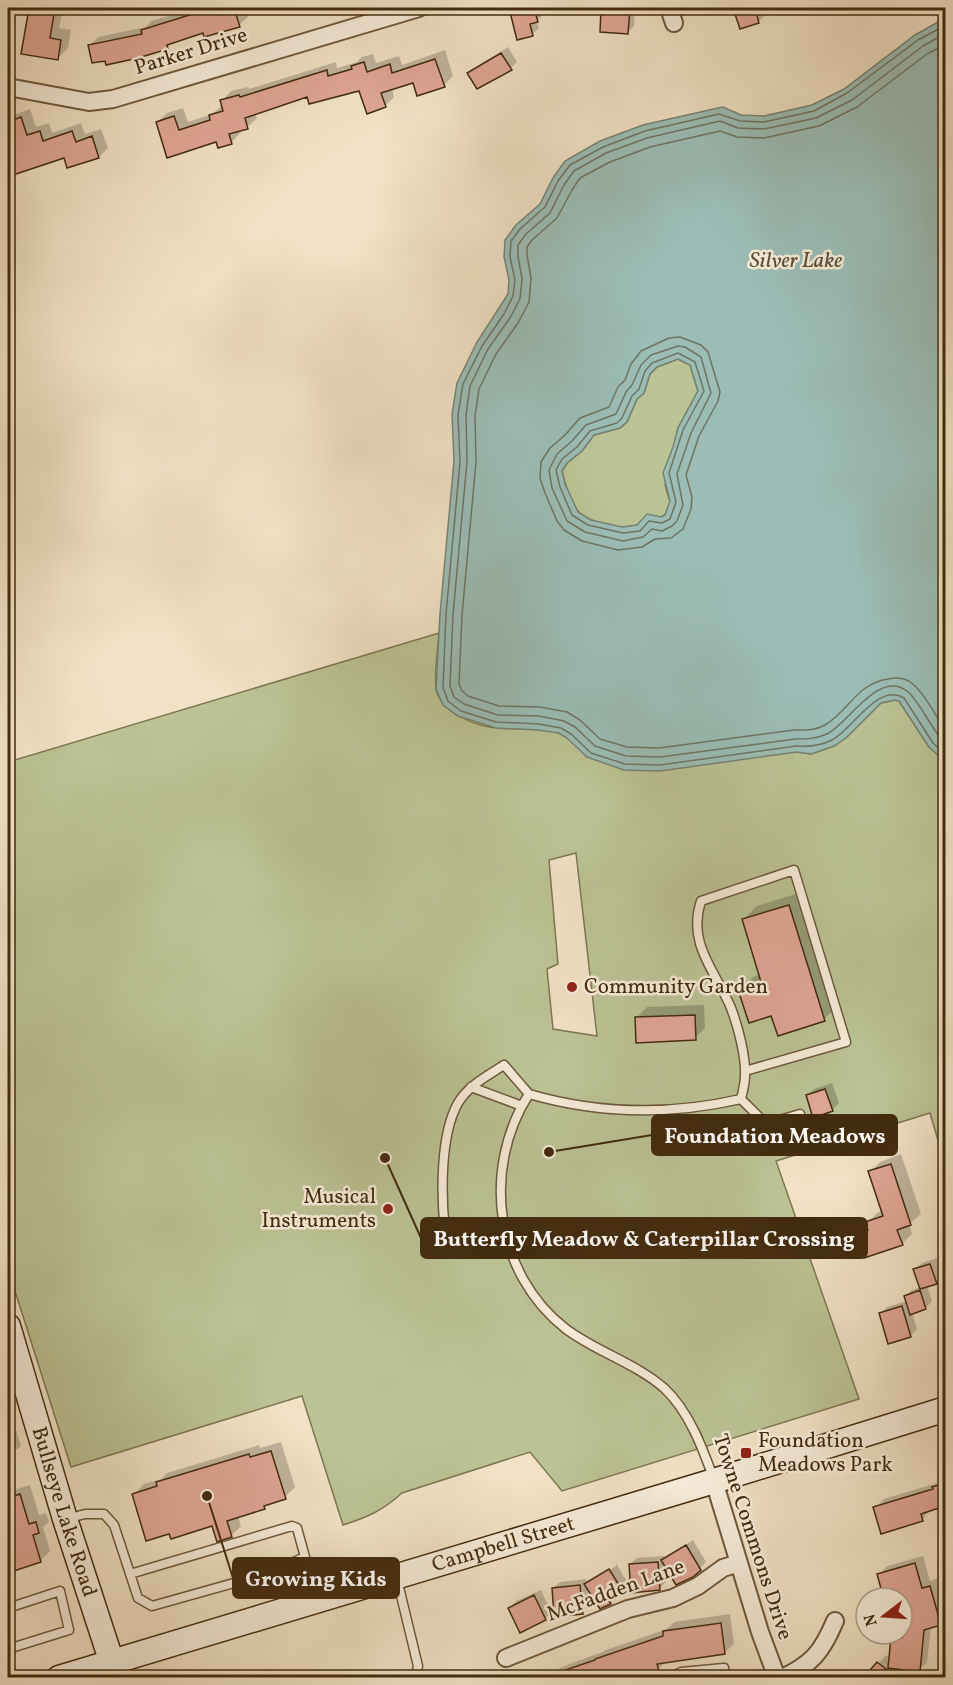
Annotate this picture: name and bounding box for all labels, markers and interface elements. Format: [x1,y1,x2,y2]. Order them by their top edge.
street label: Parker Drive [131,21,251,83]
water label: Silver Lake [750,246,842,277]
place label: Community Garden [584,973,768,1002]
marker: Community Garden [565,980,579,994]
callout: Foundation Meadows [652,1115,897,1155]
text: Foundation Meadows [664,1122,886,1153]
place label: Musical Instruments [262,1183,376,1236]
marker: Musical Instruments [381,1202,395,1216]
callout: Butterfly Meadow & Caterpillar Crossing [421,1218,867,1258]
text: Butterfly Meadow & Caterpillar Crossing [433,1225,855,1256]
street label: Bullseye Lake Road [24,1423,104,1601]
place label: Foundation Meadows Park [758,1427,893,1480]
street label: Towne Commons Drive [705,1430,799,1644]
marker: Foundation Meadows Park [739,1446,753,1460]
street label: Campbell Street [428,1509,578,1580]
street label: McFadden Lane [543,1553,689,1629]
callout: Growing Kids [233,1558,399,1598]
text: Growing Kids [245,1565,387,1596]
north arrow [854,1586,914,1646]
text: N [859,1611,884,1629]

